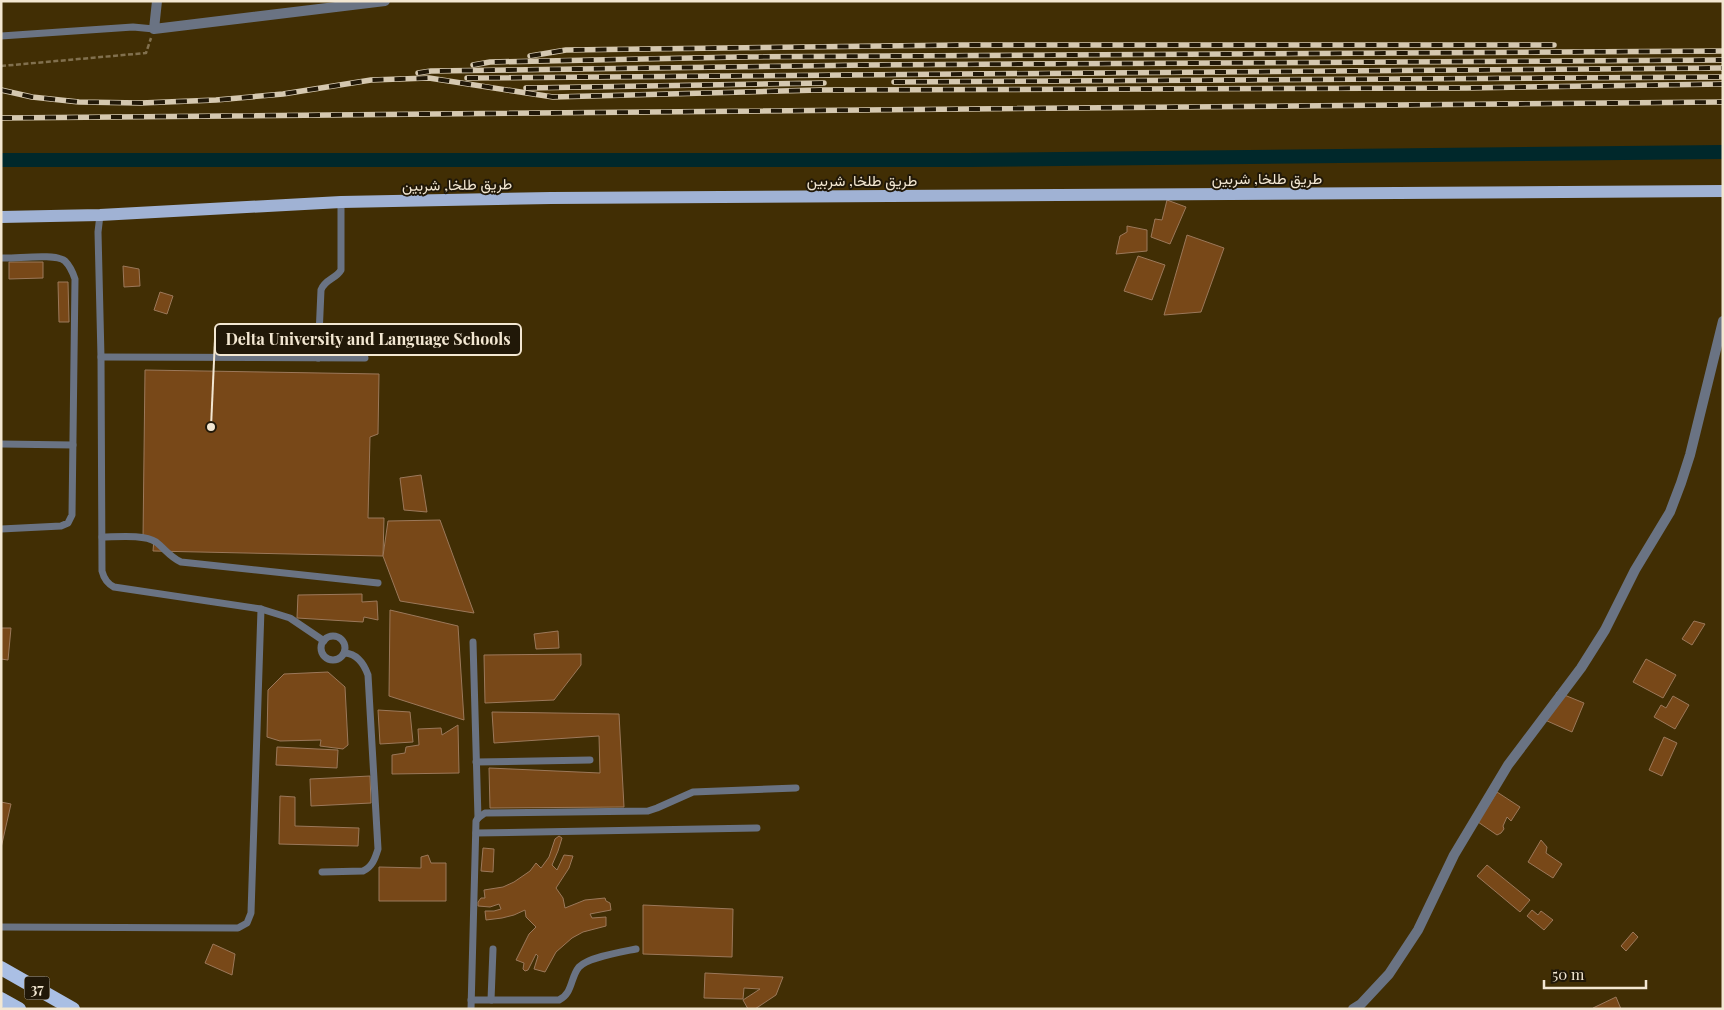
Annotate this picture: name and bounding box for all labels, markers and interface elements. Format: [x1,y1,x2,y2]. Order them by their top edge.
street label: طريق طلخا, شربين [1212,168,1322,189]
street label: طريق طلخا, شربين [807,170,917,191]
street label: طريق طلخا, شربين [402,173,513,196]
callout: Delta University and Language Schools [215,324,521,355]
text: Delta University and Language Schools [225,328,511,349]
scale bar [1544,958,1646,990]
text: 50 m [1552,964,1585,984]
road number: 37 [24,976,50,1000]

